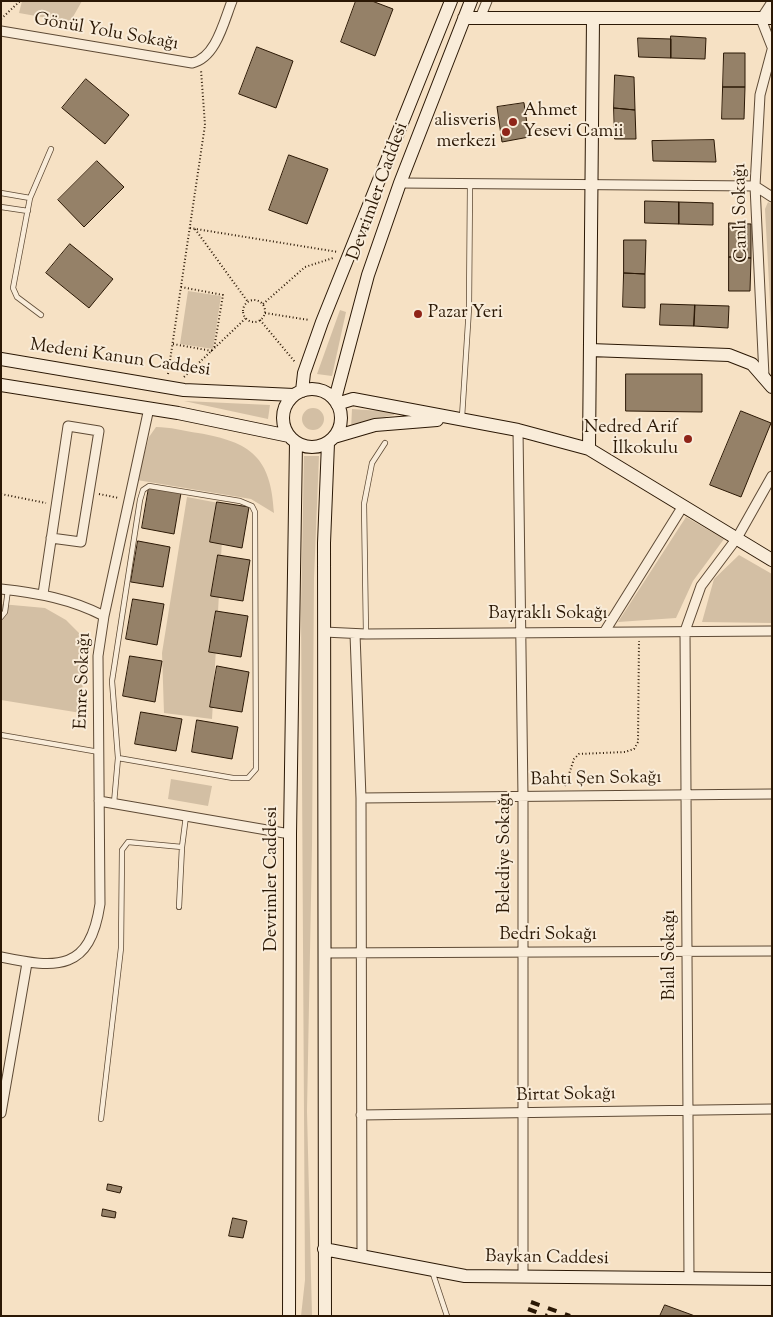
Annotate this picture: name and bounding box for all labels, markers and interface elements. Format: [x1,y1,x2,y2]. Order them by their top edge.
street label: Gönül Yolu Sokağı [32,10,180,56]
place label: Ahmet Yesevi Camii [523,101,624,144]
place label: alisveris merkezi [434,111,496,154]
marker: Ahmet Yesevi Camii [507,116,519,128]
street label: Devrimler Caddesi [344,120,414,264]
marker: alisveris merkezi [500,126,512,138]
street label: Canlı Sokağı [730,163,754,263]
place label: Pazar Yeri [428,303,503,325]
marker: Pazar Yeri [412,308,424,320]
street label: Medeni Kanun Caddesi [28,336,212,382]
place label: Nedred Arif İlkokulu [584,418,678,460]
marker: Nedred Arif İlkokulu [682,433,694,445]
street label: Bayraklı Sokağı [488,604,608,626]
street label: Emre Sokağı [72,632,96,730]
street label: Bahtı Şen Sokağı [530,768,662,792]
street label: Belediye Sokağı [495,792,517,914]
street label: Devrimler Caddesi [262,806,284,952]
street label: Bilal Sokağı [660,910,682,1000]
street label: Bedri Sokağı [499,925,597,947]
street label: Birtat Sokağı [516,1084,616,1108]
street label: Baykan Caddesi [485,1247,609,1271]

